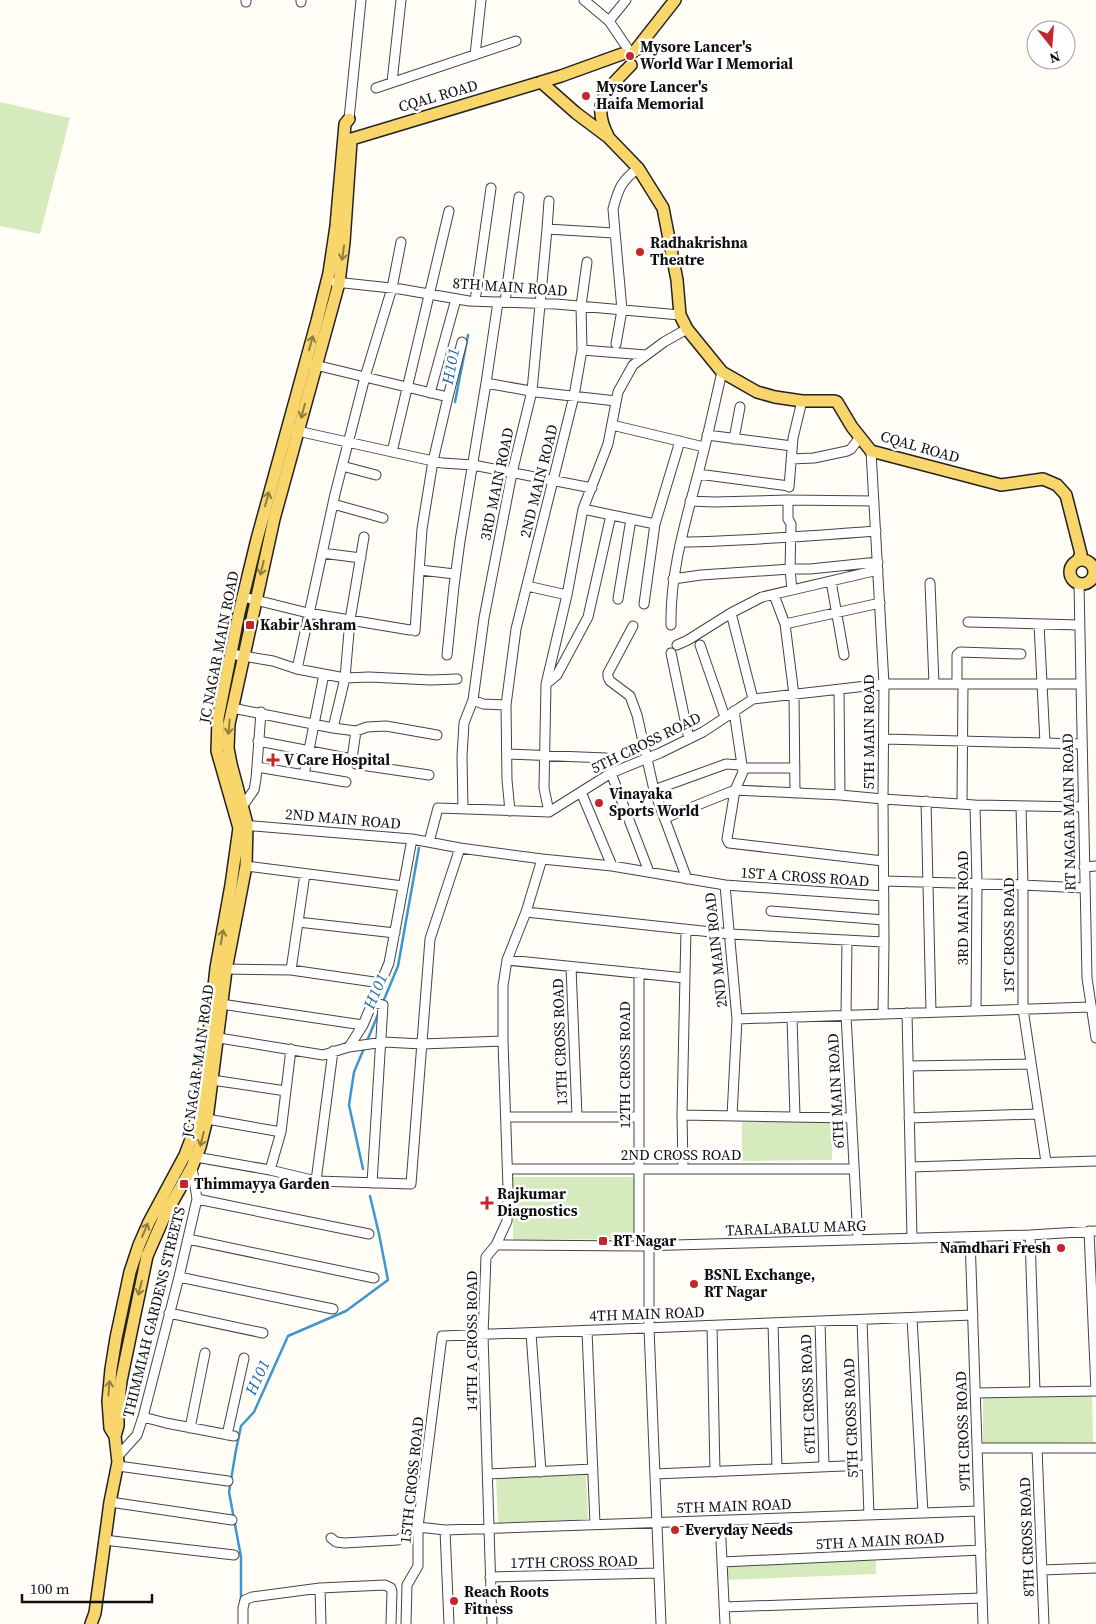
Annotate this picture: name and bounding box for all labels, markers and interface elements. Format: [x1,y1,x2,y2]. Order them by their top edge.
north arrow [1026,20,1076,70]
place label: Mysore Lancer's World War I Memorial [640,36,793,74]
text: N [1047,46,1063,68]
marker: Mysore Lancer's World War I Memorial [624,50,636,62]
street label: CQAL ROAD [396,74,480,117]
place label: Mysore Lancer's Haifa Memorial [596,76,708,114]
marker: Mysore Lancer's Haifa Memorial [580,90,592,102]
place label: Radhakrishna Theatre [650,232,749,270]
one-way arrow [337,245,347,261]
marker: Radhakrishna Theatre [634,246,646,258]
street label: 8TH MAIN ROAD [452,272,568,301]
one-way arrow [306,335,316,351]
water label: H101 [436,346,464,387]
one-way arrow [298,402,308,418]
street label: 2ND MAIN ROAD [514,422,563,540]
street label: CQAL ROAD [878,425,962,468]
street label: 3RD MAIN ROAD [474,426,519,542]
one-way arrow [263,492,272,508]
one-way arrow [257,560,266,576]
street label: JC NAGAR MAIN ROAD [193,569,244,726]
place label: Kabir Ashram [260,614,357,635]
marker: Kabir Ashram [244,619,256,631]
street label: 5TH MAIN ROAD [858,674,879,790]
street label: 5TH CROSS ROAD [587,707,704,778]
one-way arrow [224,719,234,735]
street label: RT NAGAR MAIN ROAD [1057,733,1080,891]
place label: V Care Hospital [284,749,390,770]
marker: V Care Hospital [266,753,280,767]
place label: Vinayaka Sports World [609,783,699,821]
marker: Vinayaka Sports World [593,797,605,809]
street label: 2ND MAIN ROAD [284,803,402,834]
street label: 3RD MAIN ROAD [952,851,973,965]
street label: 1ST A CROSS ROAD [740,862,870,891]
street label: 1ST CROSS ROAD [998,877,1019,993]
street label: 2ND MAIN ROAD [699,891,732,1009]
one-way arrow [218,929,227,945]
water label: H101 [357,970,392,1013]
street label: 13TH CROSS ROAD [547,978,572,1106]
street label: JC NAGAR MAIN ROAD [176,983,219,1140]
street label: 12TH CROSS ROAD [614,1001,635,1129]
street label: 6TH MAIN ROAD [822,1033,849,1149]
one-way arrow [197,1130,206,1146]
street label: 2ND CROSS ROAD [621,1144,741,1165]
place label: Thimmayya Garden [194,1173,330,1194]
marker: Thimmayya Garden [178,1178,190,1190]
place label: Rajkumar Diagnostics [497,1183,578,1221]
marker: Rajkumar Diagnostics [481,1197,493,1209]
street label: THIMMIAH GARDENS STREETS [117,1204,190,1419]
street label: TARALABALU MARG [725,1215,867,1240]
one-way arrow [141,1223,150,1238]
place label: RT Nagar [613,1230,676,1251]
marker: RT Nagar [597,1235,609,1247]
place label: Namdhari Fresh [940,1237,1051,1258]
marker: Namdhari Fresh [1055,1242,1067,1254]
place label: BSNL Exchange, RT Nagar [704,1264,815,1302]
street label: 14TH A CROSS ROAD [461,1270,482,1412]
marker: BSNL Exchange, RT Nagar [688,1278,700,1290]
one-way arrow [135,1279,144,1295]
street label: 4TH MAIN ROAD [589,1301,705,1326]
street label: 6TH CROSS ROAD [795,1334,820,1454]
water label: H101 [239,1356,275,1399]
street label: 5TH CROSS ROAD [838,1358,863,1478]
street label: 9TH CROSS ROAD [950,1371,975,1491]
one-way arrow [104,1381,114,1397]
street label: 15TH CROSS ROAD [394,1415,429,1544]
street label: 8TH CROSS ROAD [1014,1477,1039,1597]
street label: 5TH MAIN ROAD [676,1493,792,1518]
place label: Everyday Needs [685,1519,793,1540]
marker: Everyday Needs [669,1524,681,1536]
street label: 5TH A MAIN ROAD [815,1527,945,1554]
street label: 17TH CROSS ROAD [510,1550,638,1573]
scale bar [22,1572,152,1604]
text: 100 m [30,1578,70,1599]
place label: Reach Roots Fitness [464,1581,549,1619]
marker: Reach Roots Fitness [448,1595,460,1607]

